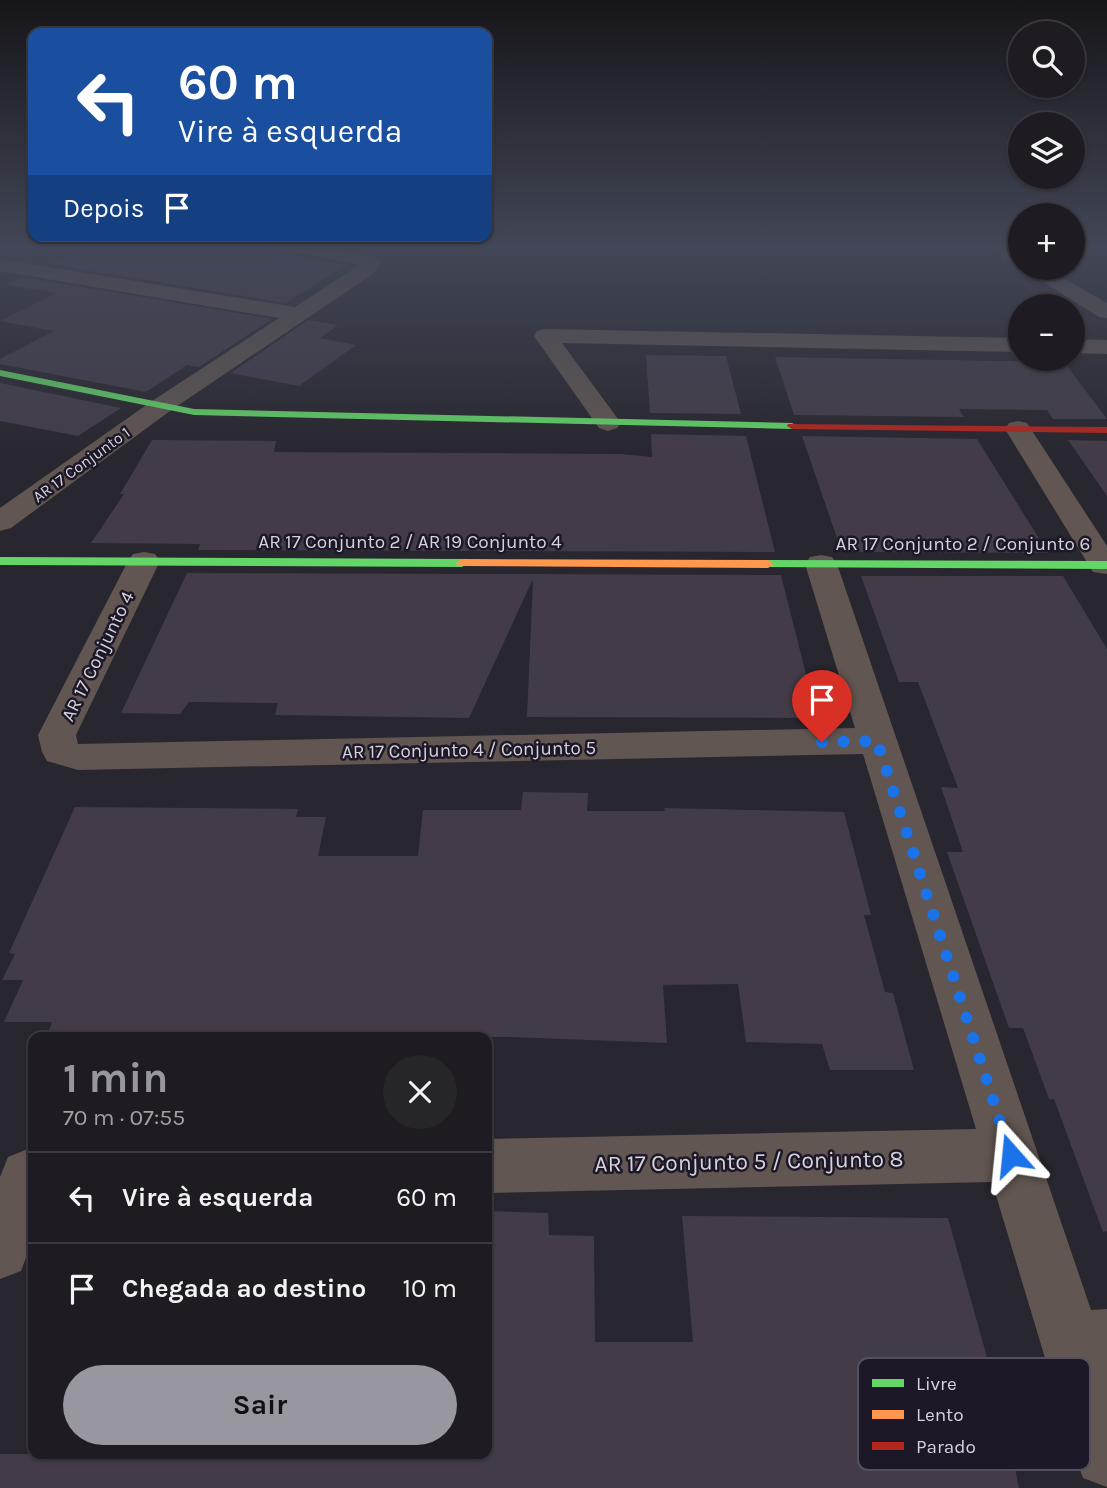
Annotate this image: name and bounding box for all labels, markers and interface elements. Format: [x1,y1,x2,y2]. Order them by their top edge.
map controls [1008,21,1085,371]
button: search [1008,21,1085,98]
text: 60 m [178,54,298,111]
icon: left [63,56,154,147]
button: layers [1008,112,1085,189]
text: Vire à esquerda [178,113,402,150]
icon: arrive [158,189,196,227]
text: Depois [63,193,144,224]
button: + [1008,203,1085,280]
button: − [1008,294,1085,371]
street label: AR 17 Conjunto 1 [29,423,134,506]
street label: AR 17 Conjunto 2 / AR 19 Conjunto 4 [258,531,562,553]
street label: AR 17 Conjunto 2 / Conjunto 6 [836,533,1090,555]
street label: AR 17 Conjunto 4 [57,588,139,725]
pin [792,670,852,742]
icon: arrive [803,681,841,719]
street label: AR 17 Conjunto 4 / Conjunto 5 [342,737,596,763]
text: 1 min [63,1053,168,1103]
button: close [383,1055,457,1129]
text: 70 m · 07:55 [63,1104,185,1131]
position arrow [974,1118,1048,1192]
street label: AR 17 Conjunto 5 / Conjunto 8 [594,1145,904,1178]
icon: left [63,1179,101,1217]
text: Vire à esquerda [122,1182,313,1213]
text: 60 m [396,1182,457,1213]
icon: arrive [63,1270,101,1308]
text: Chegada ao destino [122,1273,366,1304]
text: 10 m [402,1273,457,1304]
legend [858,1358,1090,1470]
button: Sair [63,1365,457,1445]
text: Livre [916,1373,957,1395]
text: Lento [916,1404,964,1426]
text: Parado [916,1436,976,1458]

